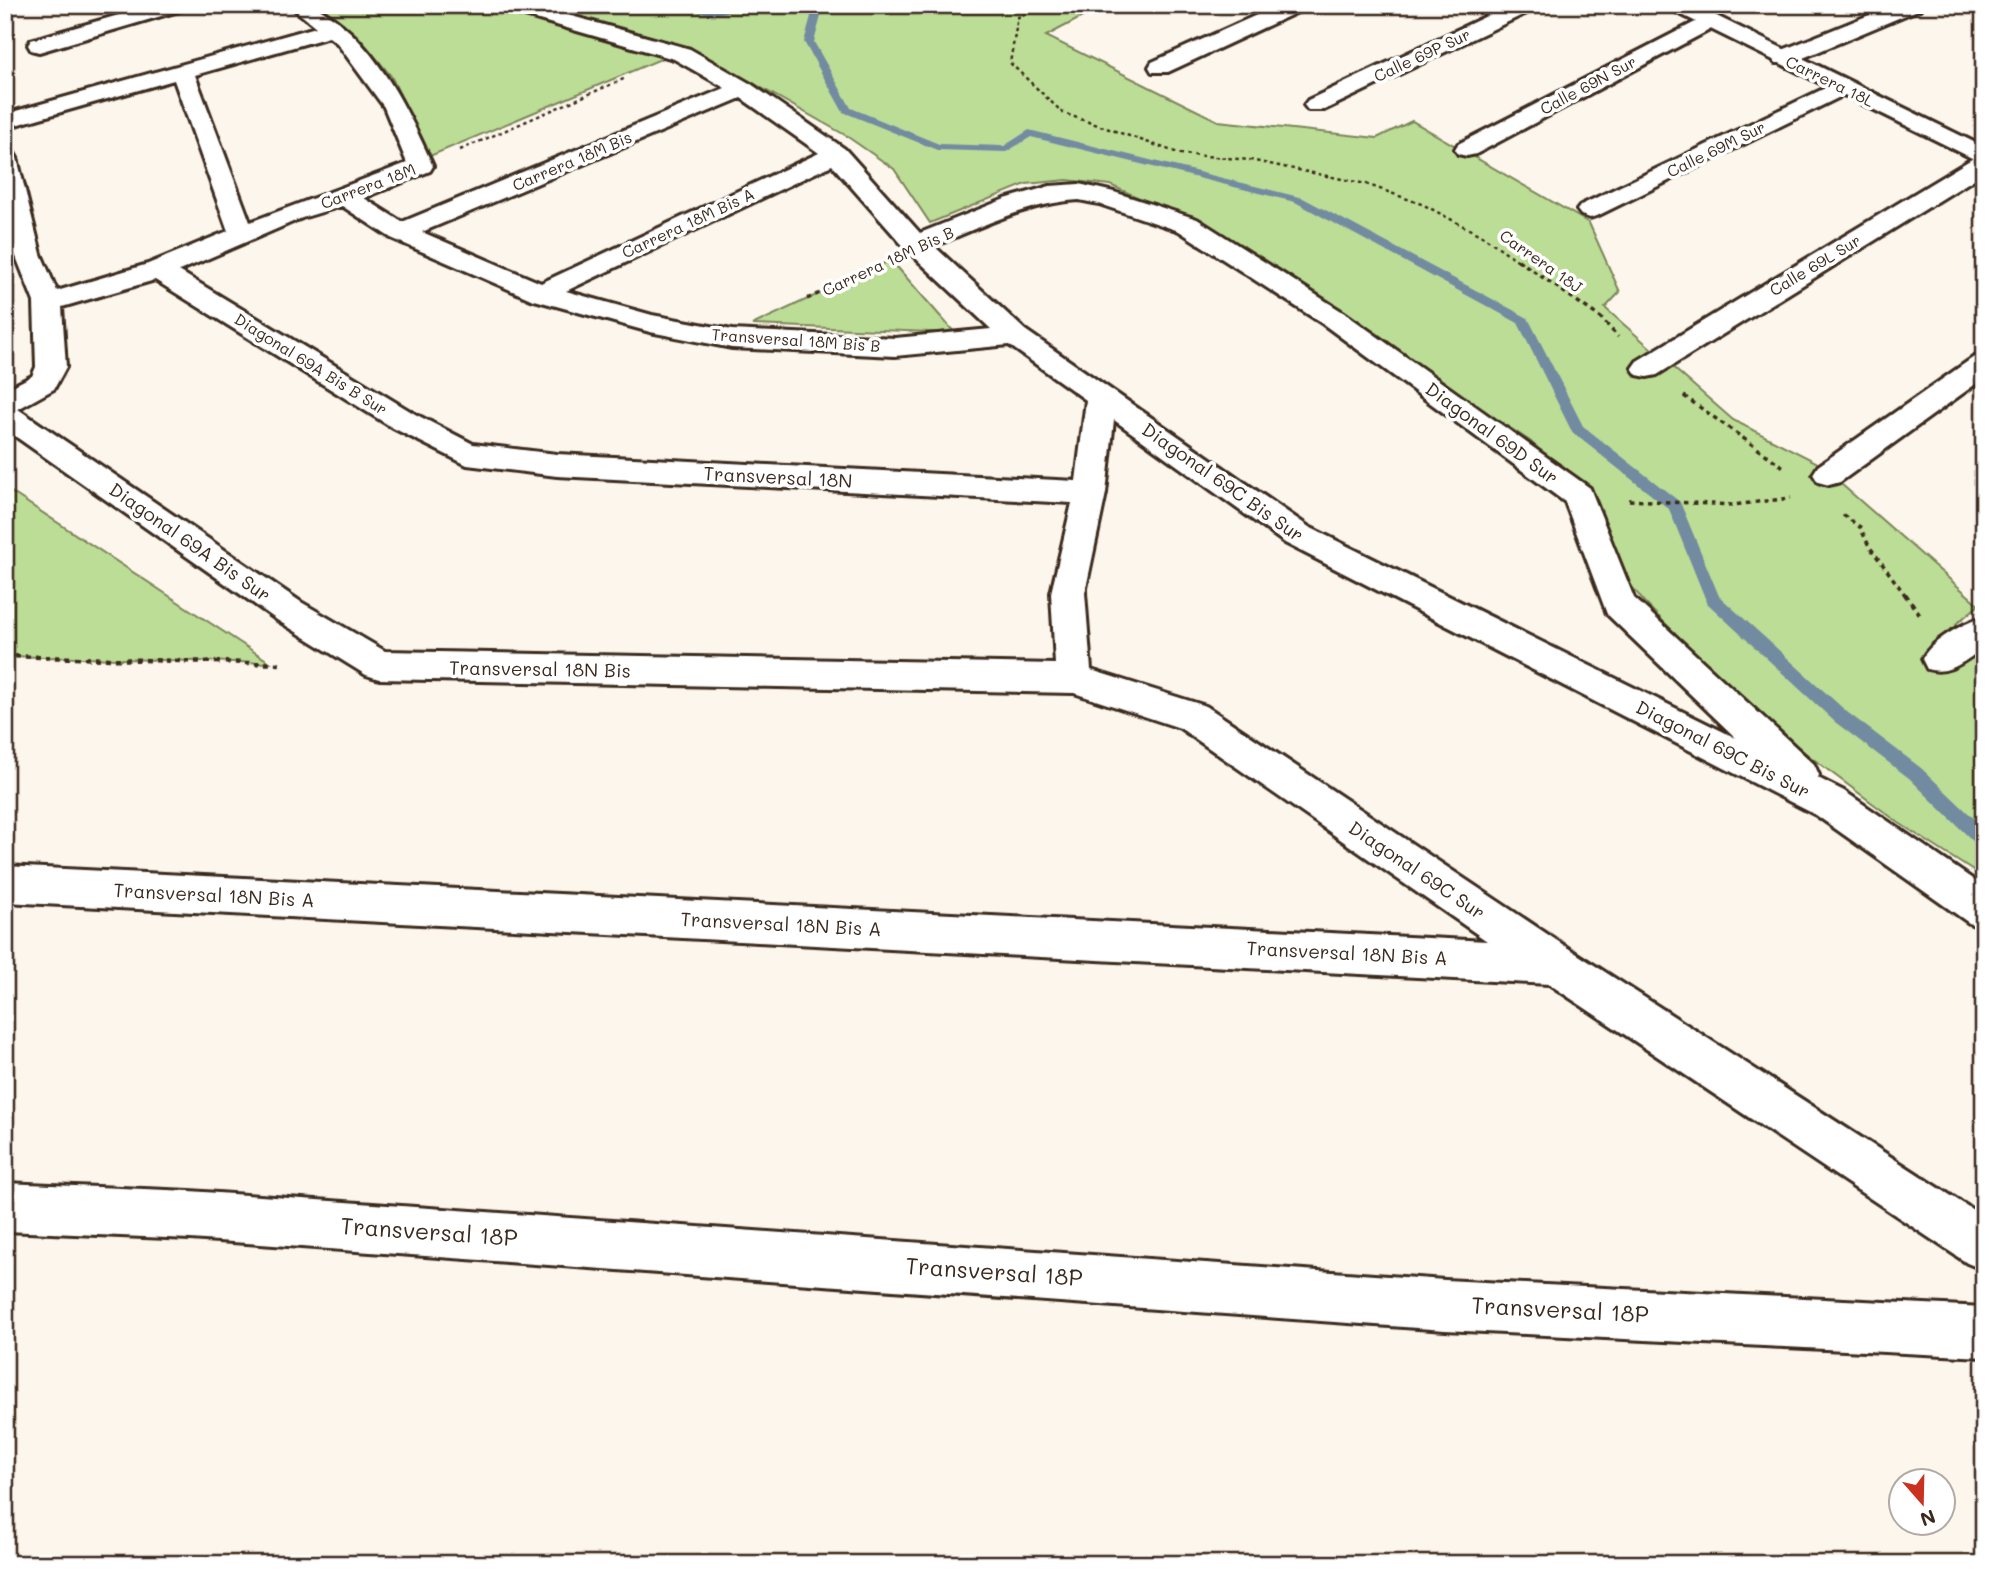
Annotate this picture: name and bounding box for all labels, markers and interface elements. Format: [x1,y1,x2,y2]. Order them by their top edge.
street label: Calle 69P Sur [1370,23,1473,86]
street label: Calle 69N Sur [1536,50,1640,119]
street label: Carrera 18L [1783,50,1878,111]
street label: Calle 69M Sur [1663,116,1769,181]
street label: Carrera 18M Bis [509,126,635,195]
street label: Carrera 18M [317,158,418,213]
street label: Carrera 18M Bis A [618,183,757,262]
street label: Carrera 18M Bis B [819,221,957,300]
street label: Carrera 18J [1496,224,1587,297]
street label: Calle 69L Sur [1765,229,1864,300]
street label: Diagonal 69A Bis B Sur [231,308,392,419]
street label: Transversal 18M Bis B [711,323,881,356]
street label: Diagonal 69D Sur [1421,376,1564,489]
street label: Diagonal 69C Bis Sur [1137,416,1309,547]
street label: Transversal 18N [703,460,853,493]
street label: Diagonal 69A Bis Sur [105,476,276,607]
street label: Transversal 18N Bis [449,654,631,683]
street label: Diagonal 69C Bis Sur [1632,694,1814,803]
street label: Diagonal 69C Sur [1344,815,1490,924]
street label: Transversal 18N Bis A [113,877,315,912]
street label: Transversal 18N Bis A [680,906,882,941]
street label: Transversal 18N Bis A [1246,935,1448,970]
street label: Transversal 18P [340,1210,519,1252]
street label: Transversal 18P [905,1250,1084,1292]
street label: Transversal 18P [1471,1289,1649,1329]
north arrow [1888,1468,1958,1538]
text: N [1917,1504,1939,1533]

